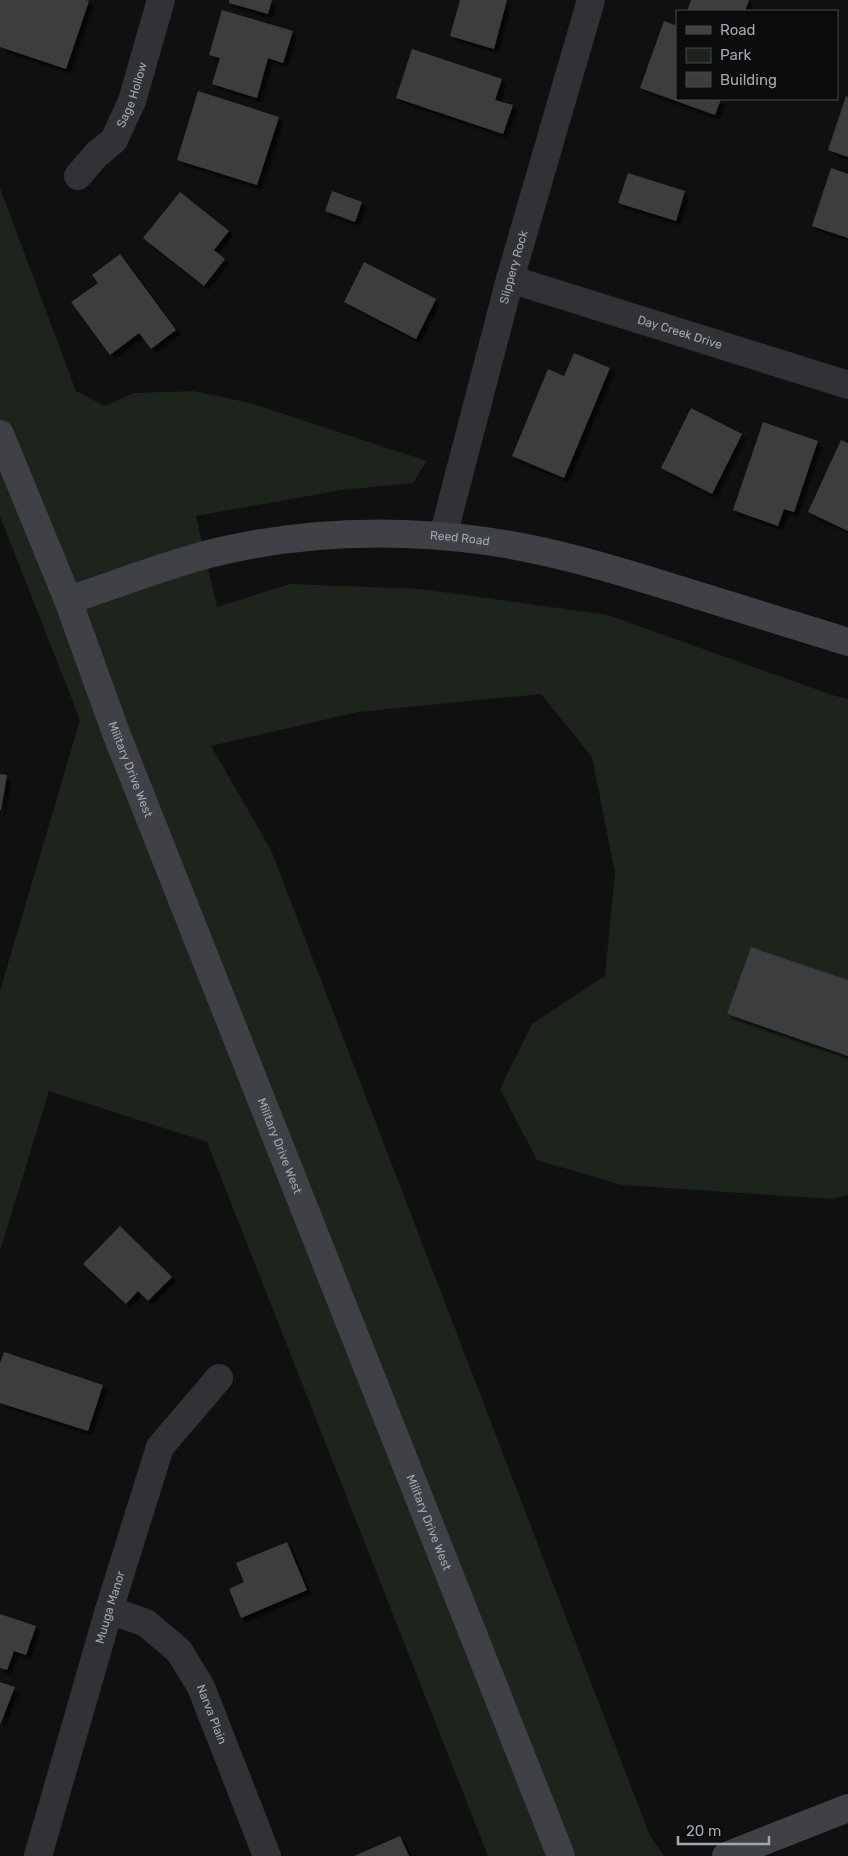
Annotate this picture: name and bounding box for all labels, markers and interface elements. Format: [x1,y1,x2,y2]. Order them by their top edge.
legend [676,10,838,100]
text: Road [720,21,756,39]
text: Park [720,46,751,64]
street label: Sage Hollow [114,60,150,130]
text: Building [720,71,777,89]
street label: Slippery Rock [497,228,531,305]
street label: Day Creek Drive [636,312,724,352]
street label: Reed Road [430,528,491,548]
street label: Military Drive West [105,720,156,820]
street label: Military Drive West [254,1096,305,1196]
street label: Military Drive West [404,1472,454,1573]
street label: Muuga Manor [93,1569,128,1645]
street label: Narva Plain [194,1682,230,1746]
scale bar [678,1814,769,1846]
text: 20 m [686,1822,721,1840]

